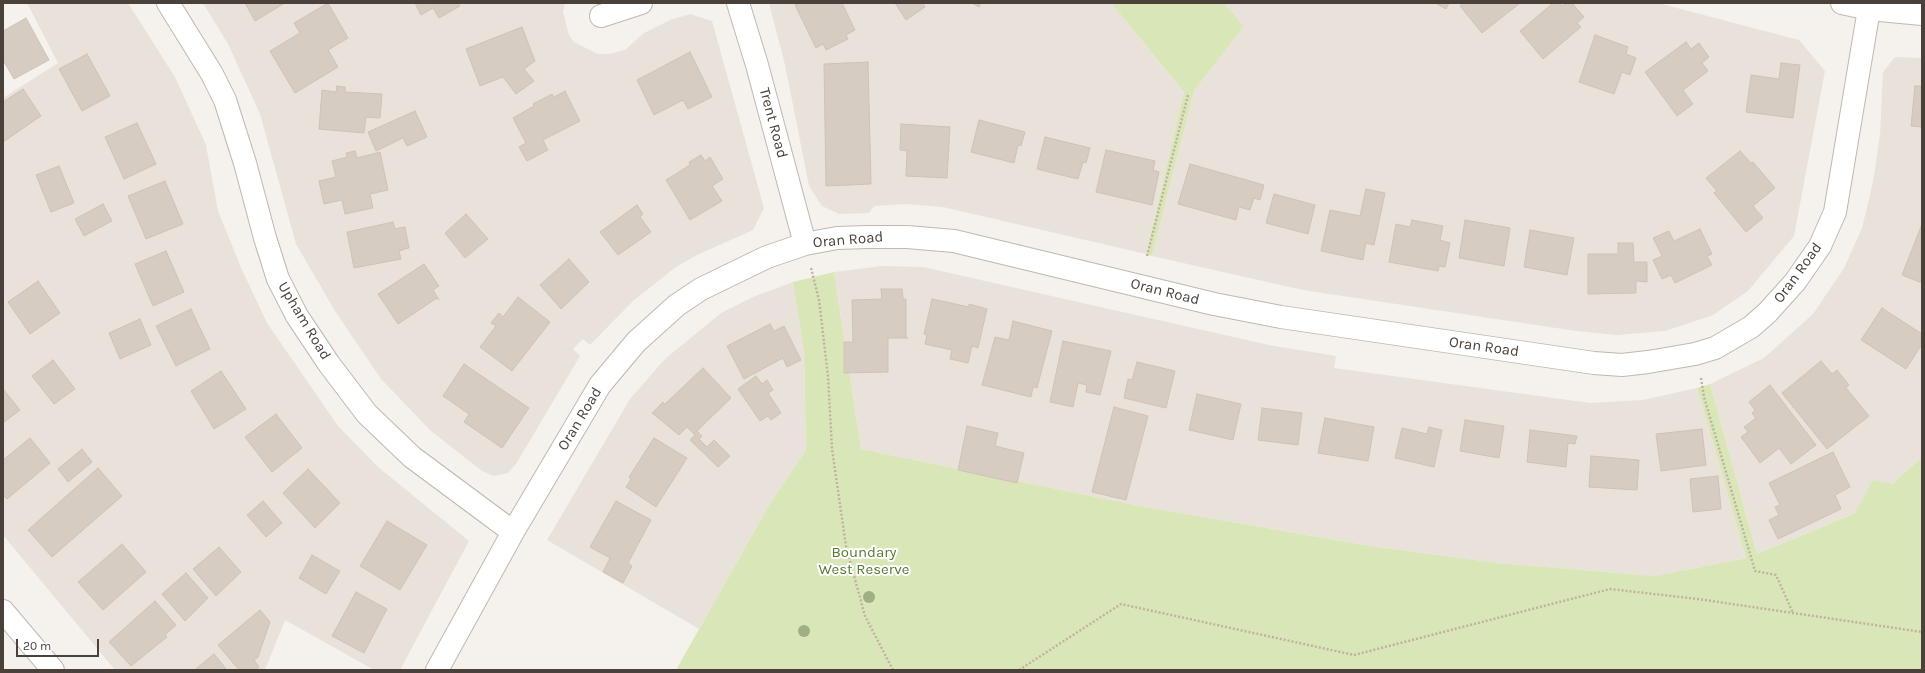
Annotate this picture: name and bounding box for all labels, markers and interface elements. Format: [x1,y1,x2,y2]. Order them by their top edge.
street label: Trent Road [755,86,791,160]
street label: Oran Road [812,228,884,252]
street label: Oran Road [1770,239,1826,307]
street label: Oran Road [1129,275,1201,309]
street label: Upham Road [274,279,334,363]
street label: Oran Road [1448,333,1520,361]
street label: Oran Road [554,384,606,454]
park label: Boundary West Reserve [819,544,909,579]
scale bar [18,631,101,657]
text: 20 m [23,639,51,653]

